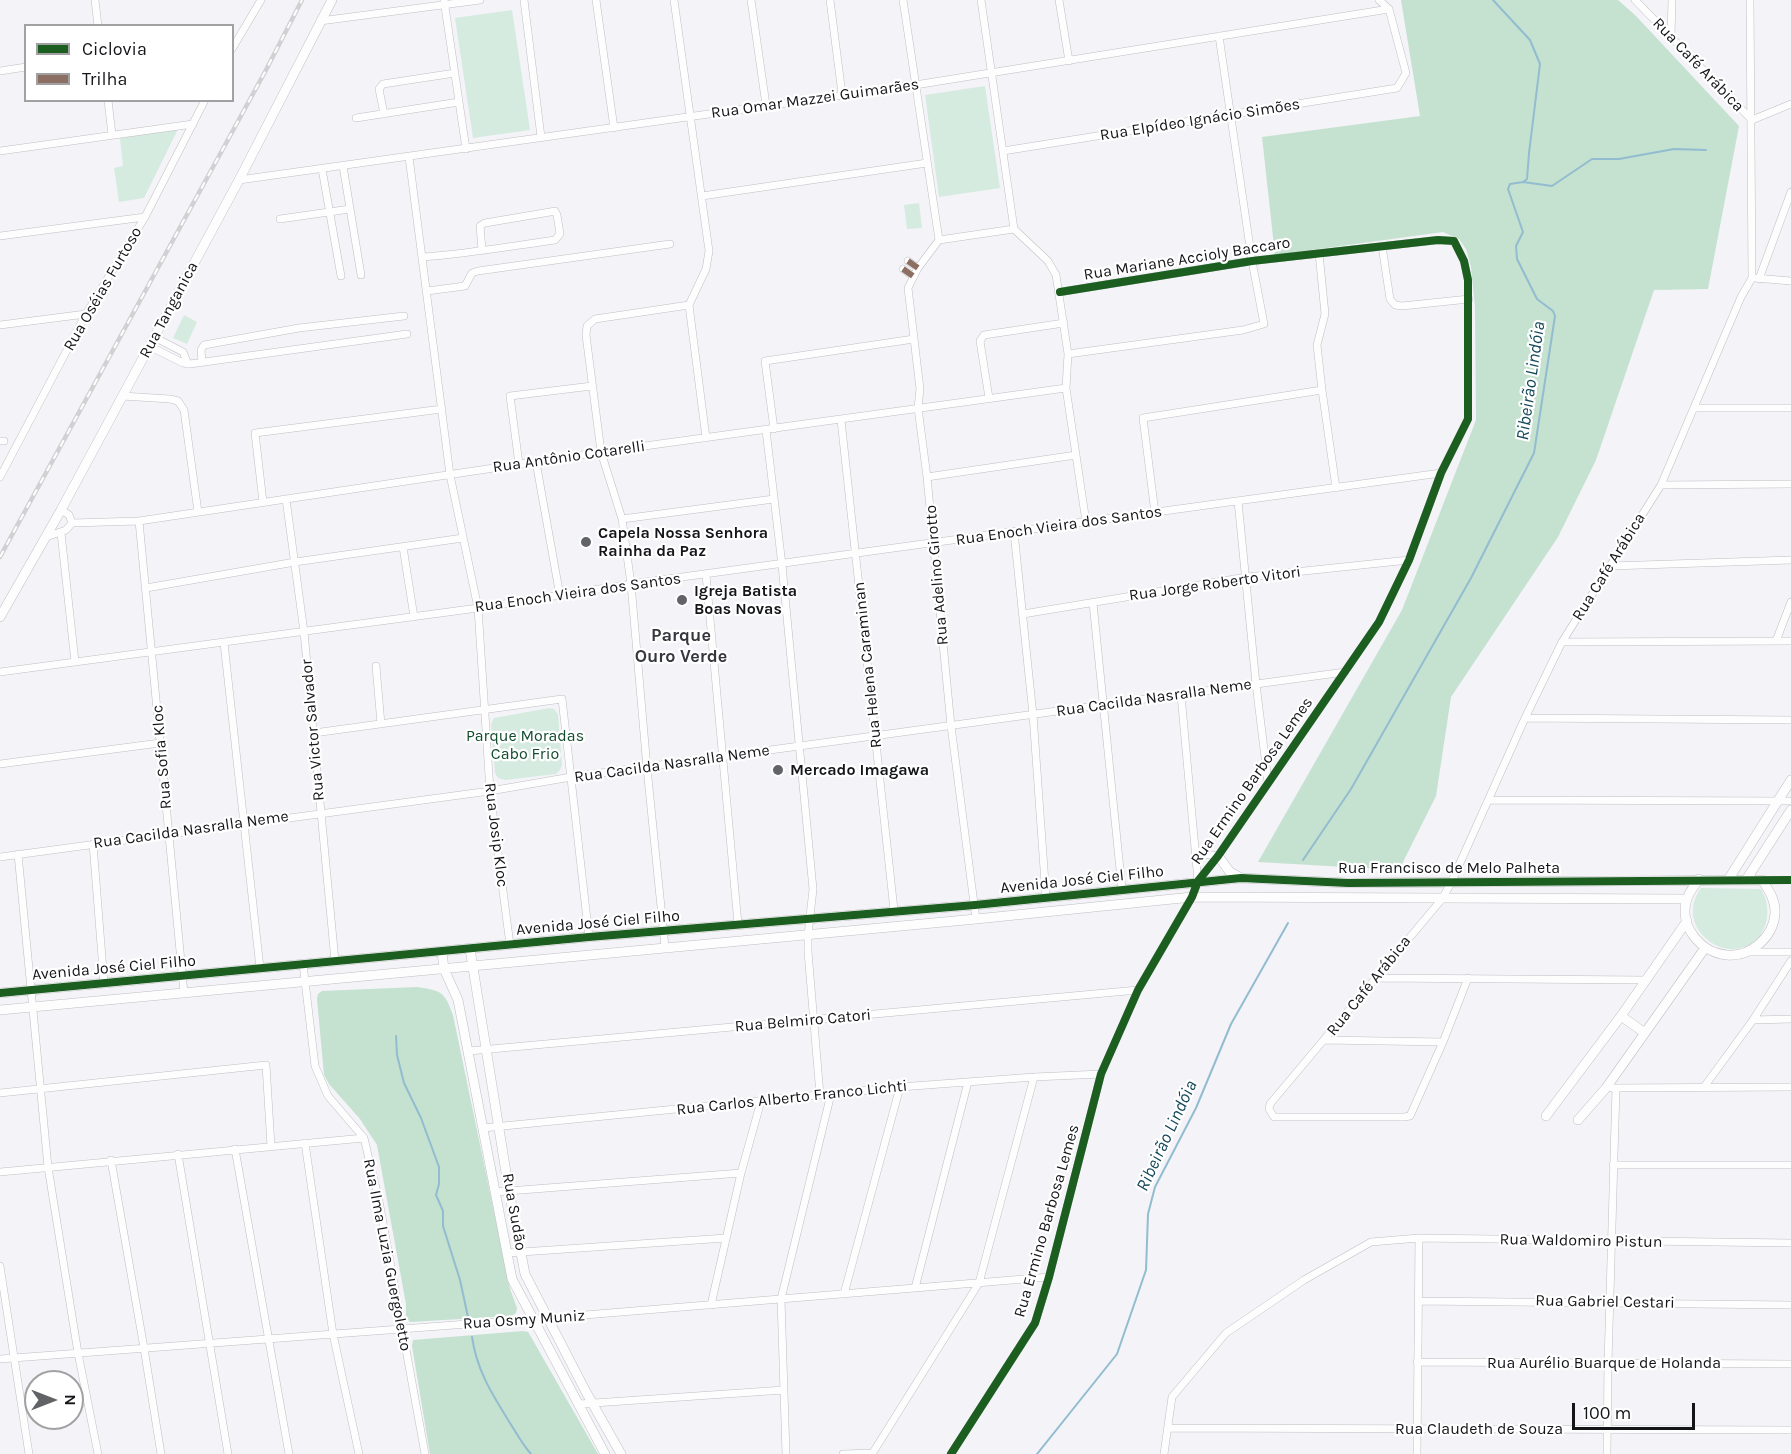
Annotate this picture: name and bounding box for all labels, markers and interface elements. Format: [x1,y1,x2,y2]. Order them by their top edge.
street label: Rua Café Arábica [1648,14,1748,116]
legend [24,24,234,102]
text: Ciclovia [82,38,147,60]
text: Trilha [82,68,127,90]
street label: Rua Omar Mazzei Guimarães [710,75,920,123]
street label: Rua Elpídeo Ignácio Simões [1099,95,1301,145]
street label: Rua Oséias Furtoso [60,223,146,355]
street label: Rua Mariane Accioly Baccaro [1082,233,1292,285]
street label: Rua Tanganica [136,258,202,362]
water label: Ribeirão Lindóia [1512,320,1550,442]
street label: Rua Antônio Cotarelli [492,437,646,477]
street label: Rua Enoch Vieira dos Santos [955,502,1163,550]
street label: Rua Adelino Girotto [921,504,953,646]
street label: Rua Café Arábica [1568,510,1650,624]
place label: Capela Nossa Senhora Rainha da Paz [598,523,768,561]
marker: Capela Nossa Senhora Rainha da Paz [579,535,593,549]
street label: Rua Jorge Roberto Vitori [1128,562,1302,606]
street label: Rua Enoch Vieira dos Santos [474,569,682,617]
place label: Igreja Batista Boas Novas [694,581,797,619]
street label: Rua Helena Caraminan [850,581,886,749]
marker: Igreja Batista Boas Novas [675,593,689,607]
district label: Parque Ouro Verde [635,625,727,668]
street label: Rua Victor Salvador [297,658,329,802]
street label: Rua Cacilda Nasralla Neme [1055,675,1253,721]
street label: Rua Ermino Barbosa Lemes [1187,694,1317,868]
street label: Rua Sofia Kloc [148,704,176,810]
park label: Parque Moradas Cabo Frio [466,726,584,764]
street label: Rua Cacilda Nasralla Neme [573,741,771,787]
place label: Mercado Imagawa [790,760,929,780]
marker: Mercado Imagawa [771,763,785,777]
street label: Rua Josip Kloc [480,782,512,888]
street label: Rua Cacilda Nasralla Neme [92,807,290,853]
street label: Rua Francisco de Melo Palheta [1338,858,1560,878]
street label: Avenida José Ciel Filho [999,862,1165,898]
street label: Avenida José Ciel Filho [515,906,681,940]
street label: Rua Café Arábica [1323,932,1415,1040]
street label: Avenida José Ciel Filho [31,951,197,985]
street label: Rua Belmiro Catori [734,1005,872,1037]
street label: Rua Carlos Alberto Franco Lichti [676,1076,908,1120]
water label: Ribeirão Lindóia [1132,1077,1202,1195]
street label: Rua Ermino Barbosa Lemes [1010,1122,1084,1320]
street label: Rua Ilma Luzia Guergoletto [359,1157,415,1353]
street label: Rua Sudão [498,1172,530,1252]
street label: Rua Waldomiro Pistun [1499,1230,1663,1252]
street label: Rua Gabriel Cestari [1535,1291,1675,1313]
street label: Rua Osmy Muniz [462,1306,586,1334]
street label: Rua Aurélio Buarque de Holanda [1487,1353,1721,1373]
north arrow [24,1370,84,1430]
scale bar [1575,1391,1698,1429]
text: N [61,1394,80,1406]
text: 100 m [1583,1402,1631,1424]
street label: Rua Claudeth de Souza [1395,1419,1563,1439]

